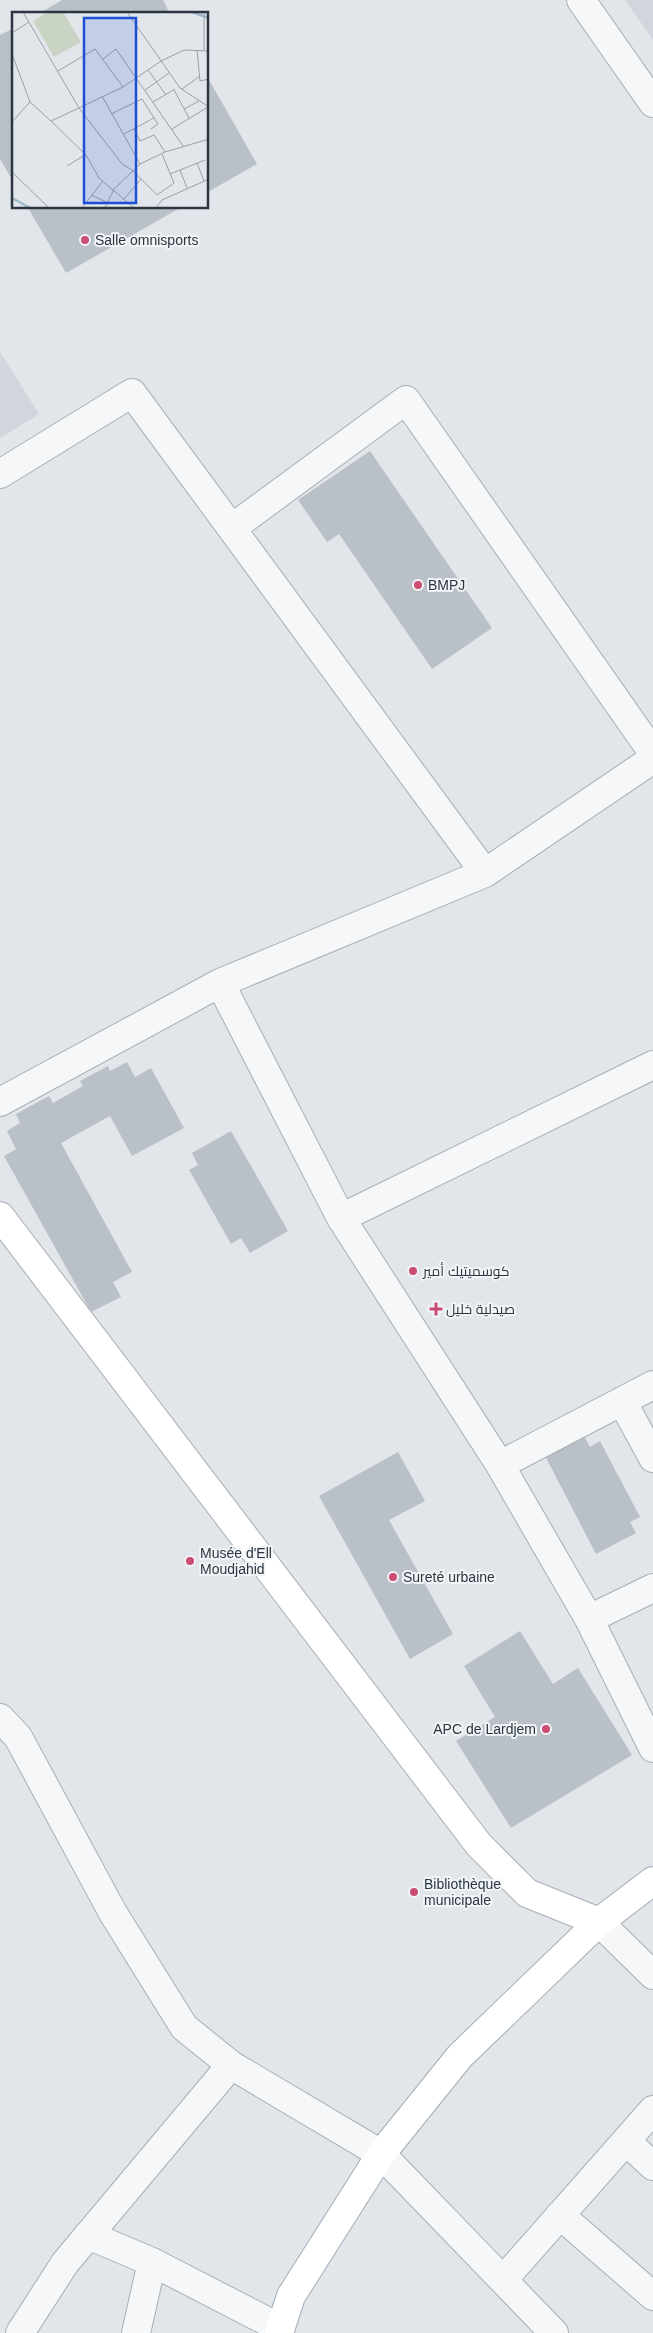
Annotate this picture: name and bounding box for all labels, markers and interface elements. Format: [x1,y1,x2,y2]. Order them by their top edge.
inset map [12,12,209,209]
place label: Salle omnisports [95,232,199,248]
marker: Salle omnisports [79,234,91,246]
place label: BMPJ [428,577,465,593]
marker: BMPJ [412,579,424,591]
place label: كوسميتيك أمير [422,1262,510,1279]
marker: كوسميتيك أمير [407,1265,419,1277]
place label: صيدلية خليل [446,1301,515,1317]
marker: صيدلية خليل [430,1303,442,1315]
place label: Musée d'Ell Moudjahid [200,1545,272,1577]
marker: Musée d'Ell Moudjahid [184,1555,196,1567]
place label: Sureté urbaine [403,1569,495,1585]
marker: Sureté urbaine [387,1571,399,1583]
place label: APC de Lardjem [433,1721,536,1737]
marker: APC de Lardjem [540,1723,552,1735]
place label: Bibliothèque municipale [424,1876,501,1908]
marker: Bibliothèque municipale [408,1886,420,1898]

